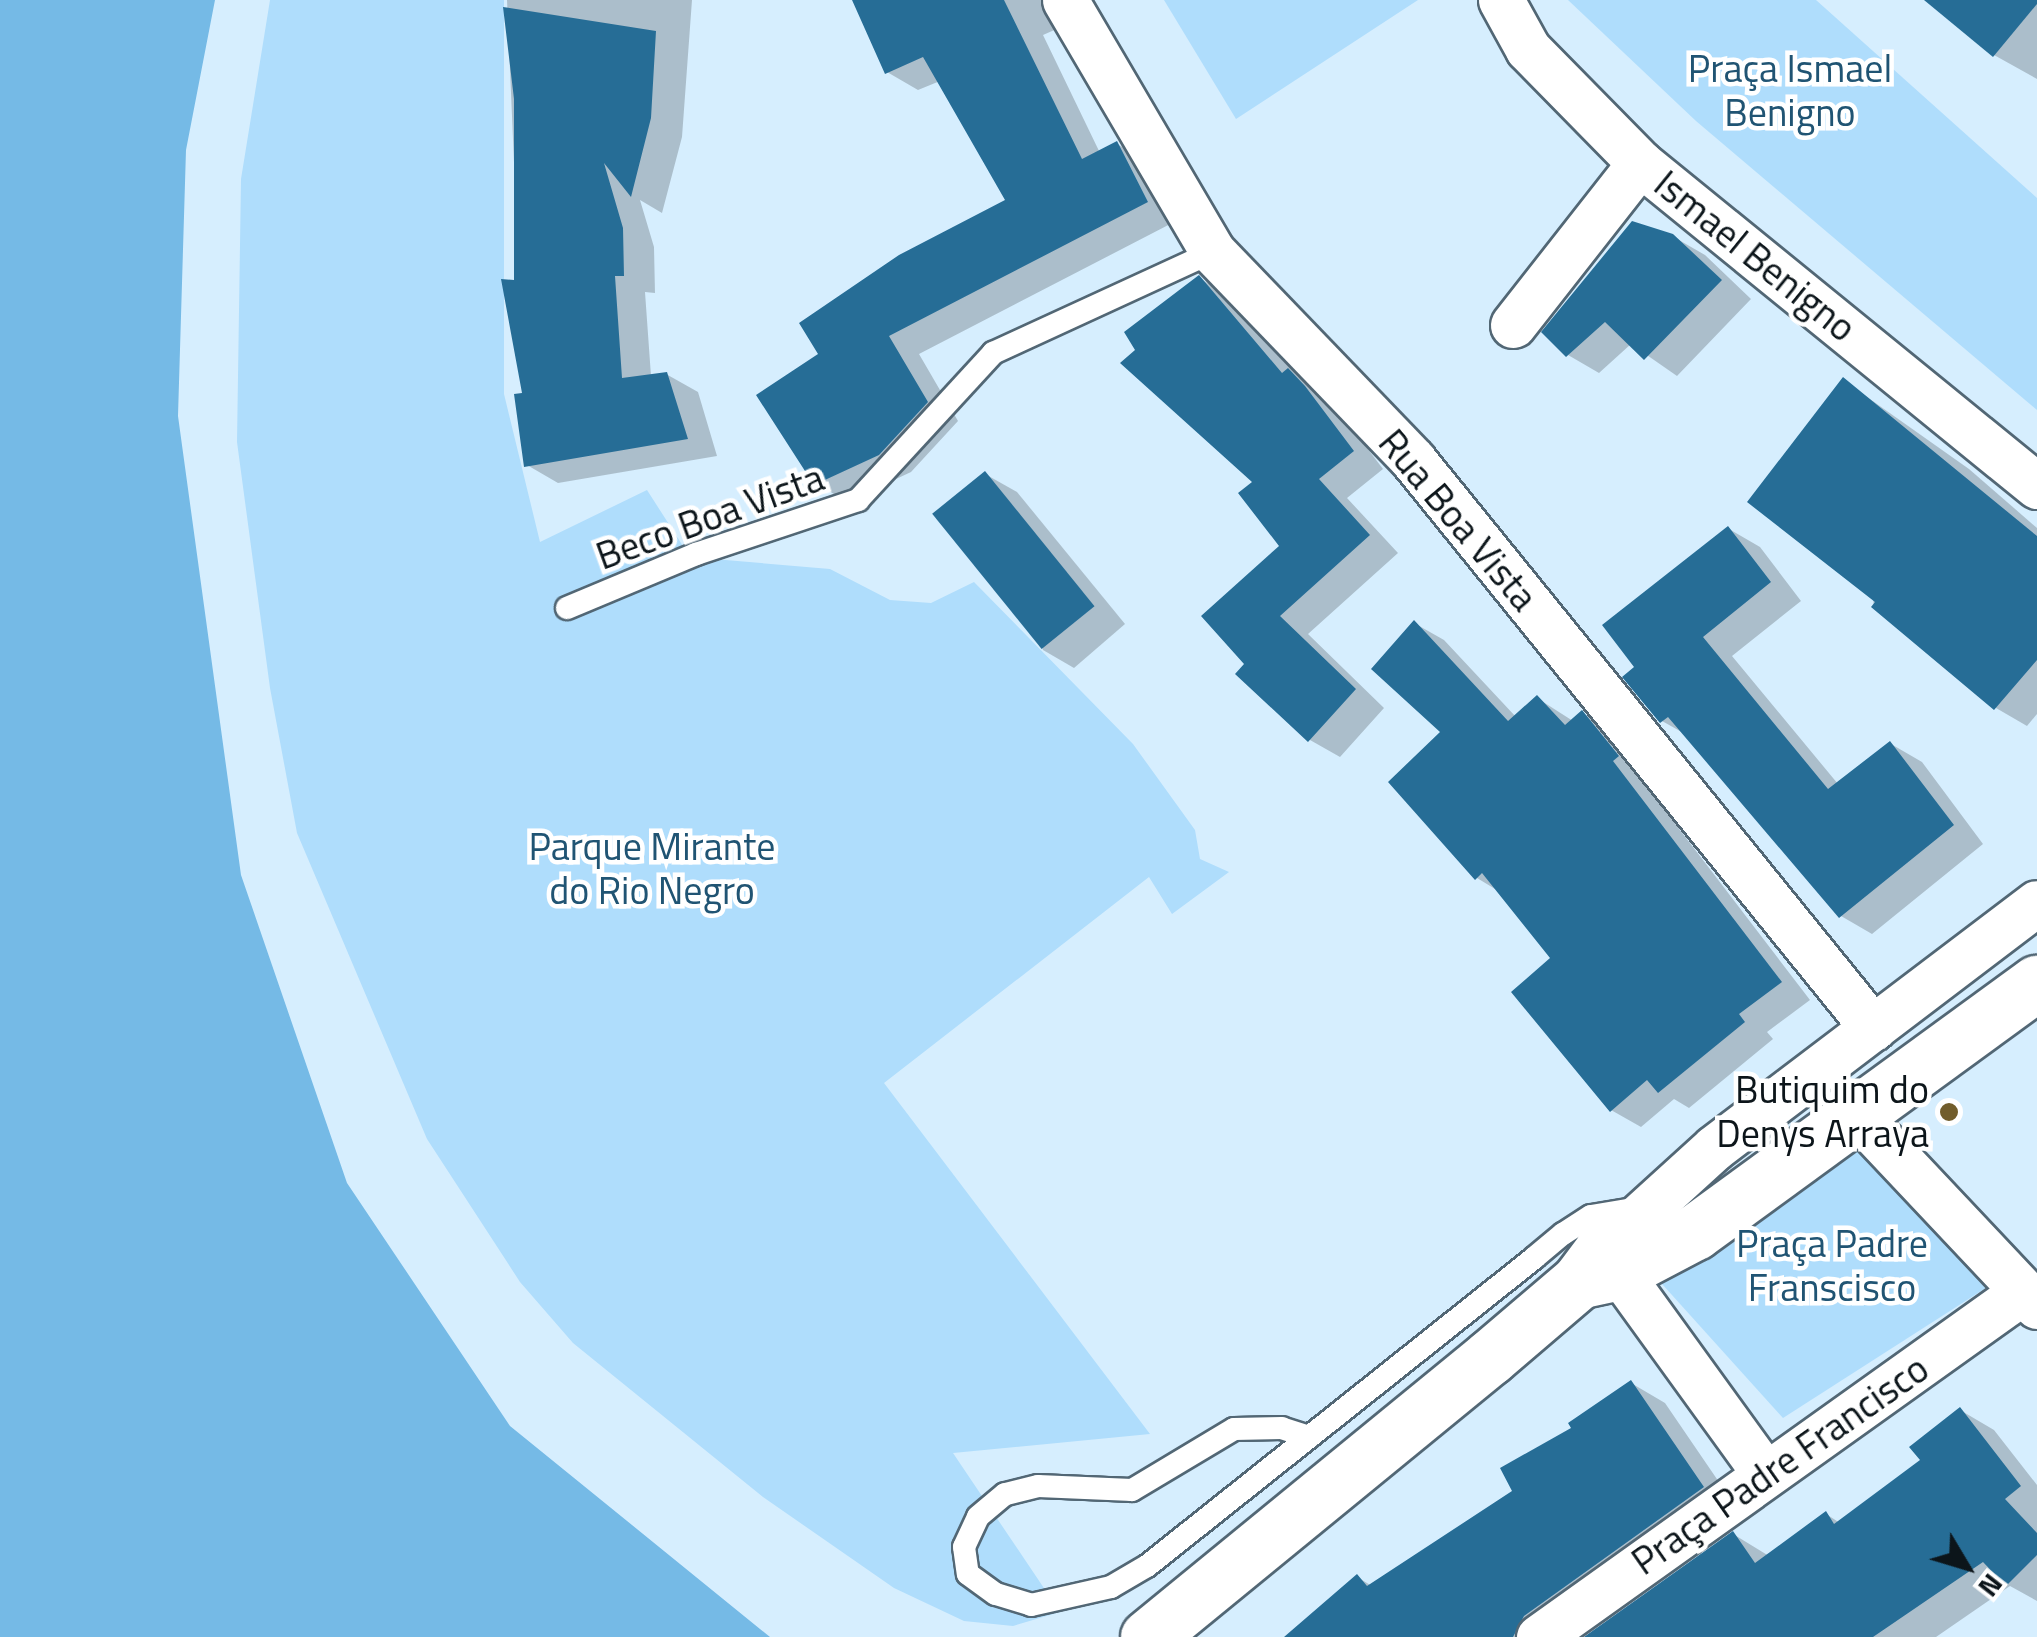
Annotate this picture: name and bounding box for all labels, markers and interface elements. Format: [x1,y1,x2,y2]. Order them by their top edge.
park label: Praça Ismael Benigno [1688,46,1892,136]
street label: Ismael Benigno [1645,161,1865,351]
street label: Rua Boa Vista [1369,420,1547,620]
street label: Beco Boa Vista [590,455,830,579]
park label: Parque Mirante do Rio Negro [529,824,775,914]
place label: Butiquim do Denys Arraya [1716,1067,1929,1156]
marker: Butiquim do Denys Arraya [1938,1101,1960,1123]
park label: Praça Padre Franscisco [1736,1221,1928,1310]
street label: Praça Padre Francisco [1623,1346,1937,1584]
north arrow [1917,1517,2017,1617]
text: N [1968,1565,2014,1607]

